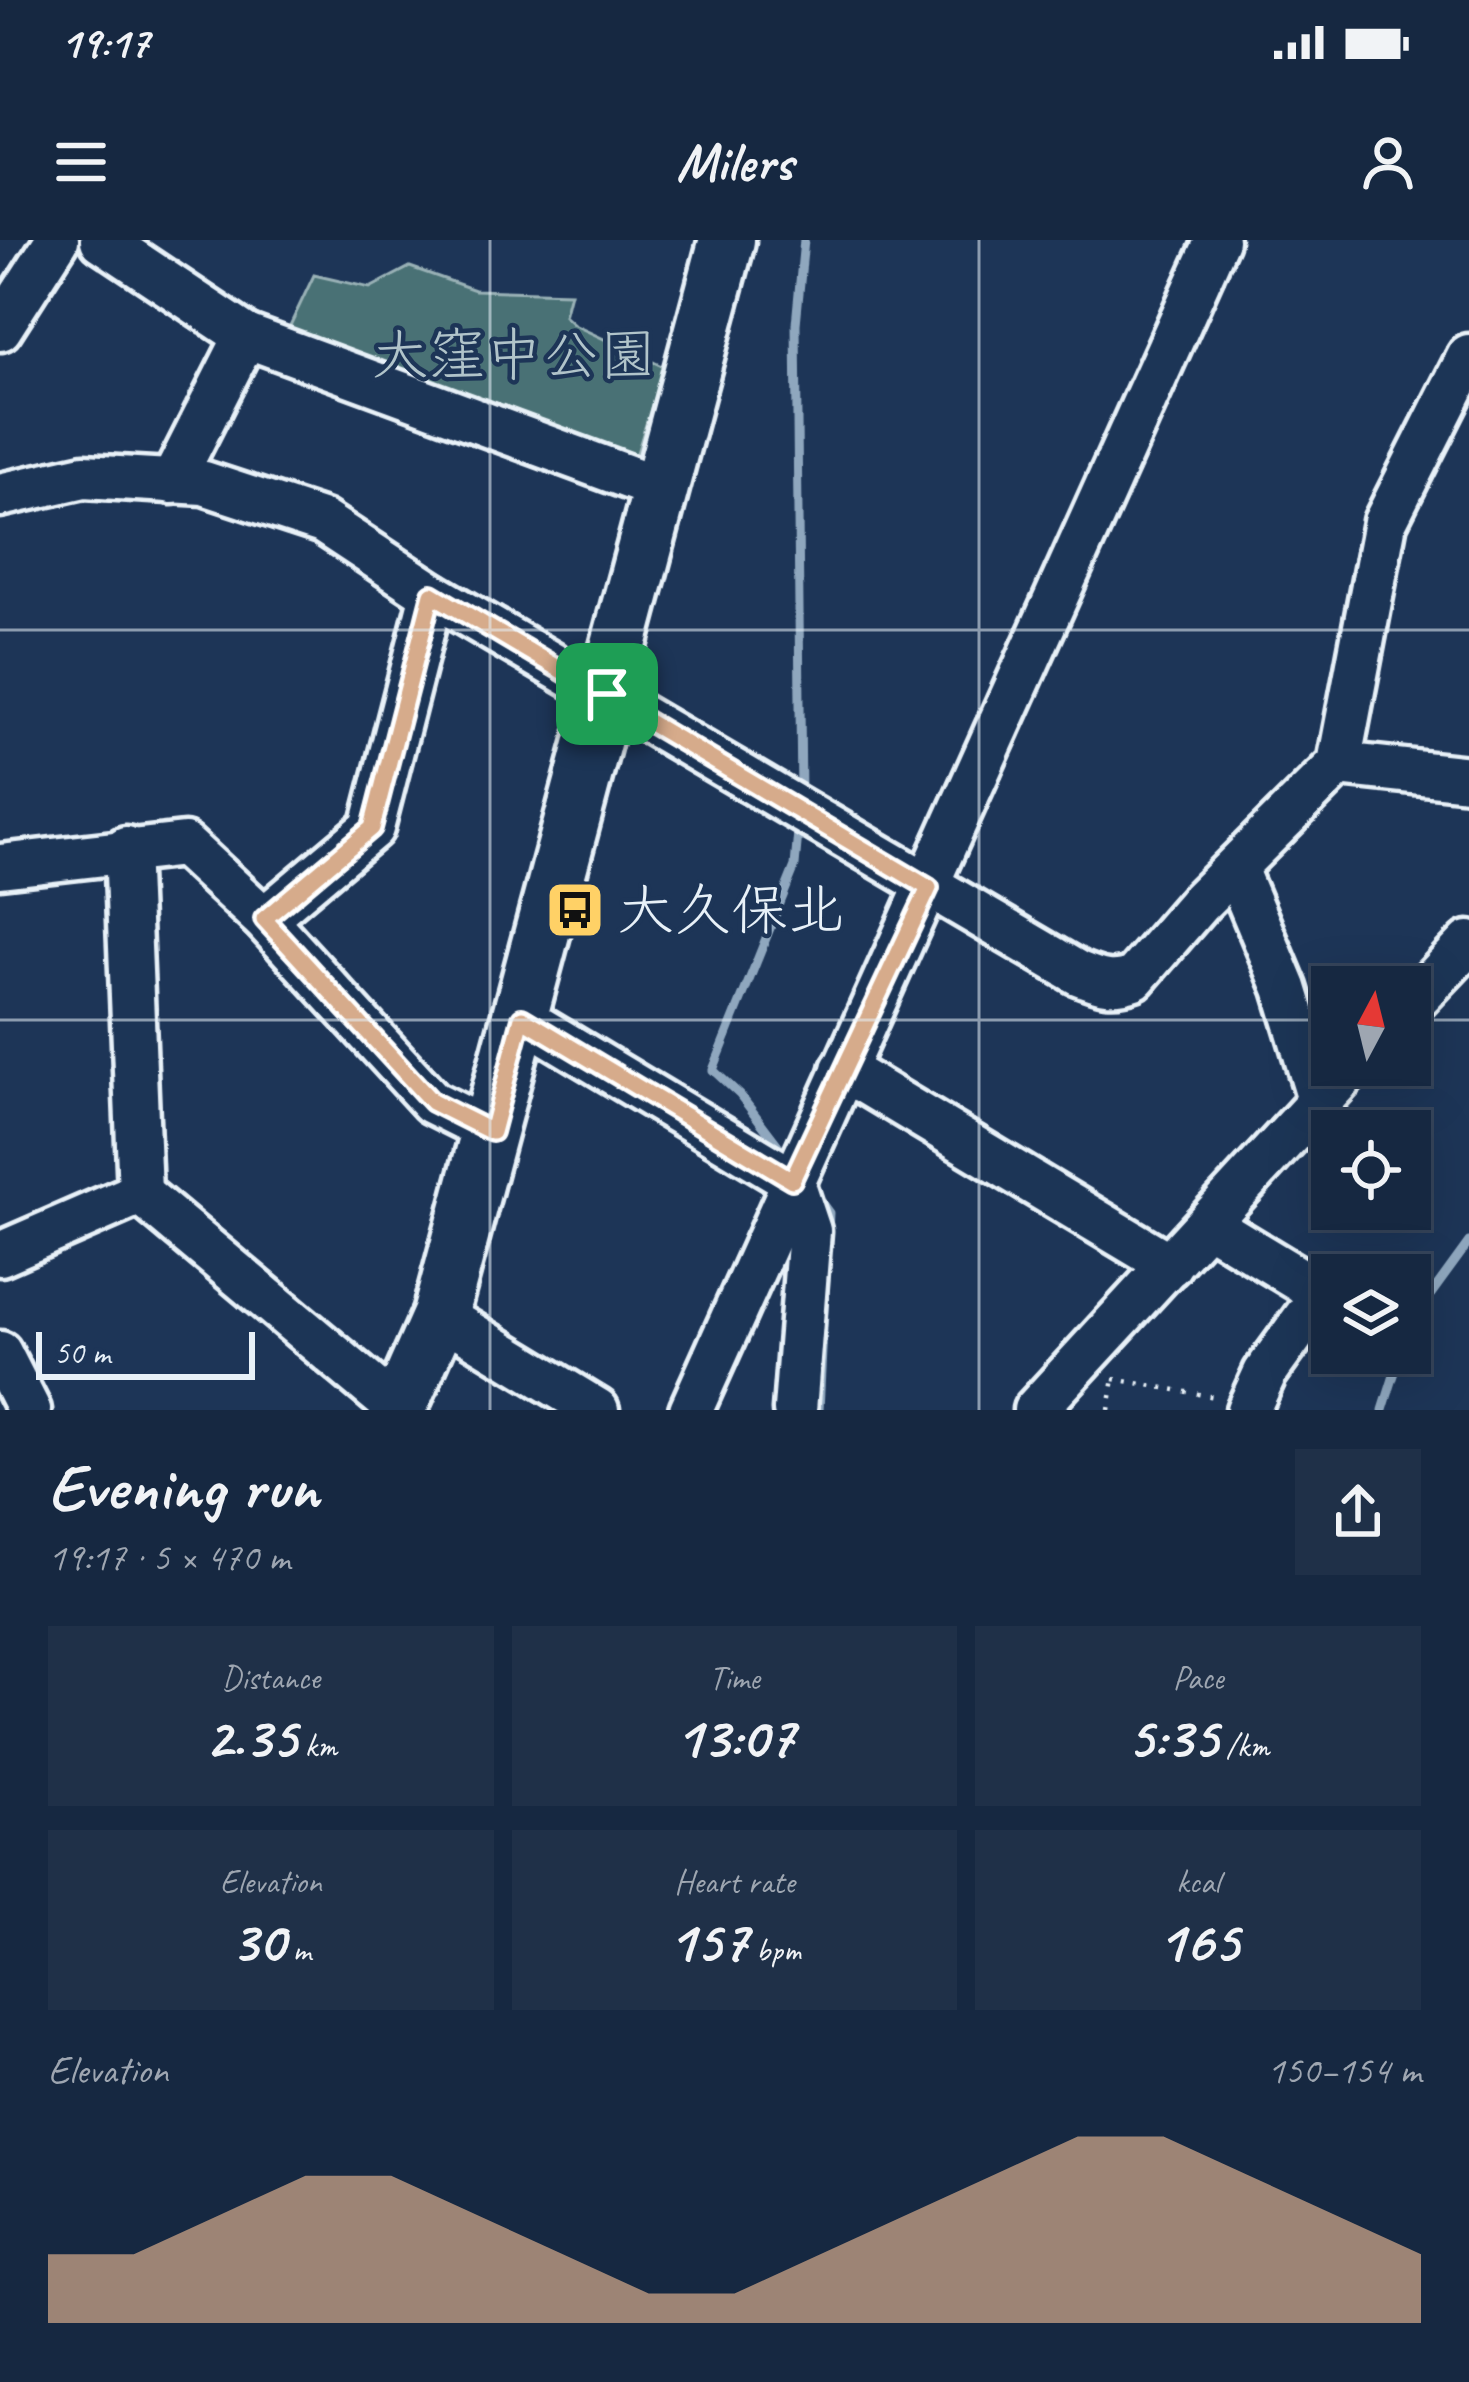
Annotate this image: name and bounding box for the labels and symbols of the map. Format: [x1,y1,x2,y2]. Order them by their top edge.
park label: 大窪中公園 [372,319,657,391]
pin [556,643,658,745]
place label: 大久保北 [617,874,845,946]
bus stop icon: 大久保北 [544,879,606,941]
north arrow [1311,966,1431,1086]
scale bar [36,1326,255,1379]

